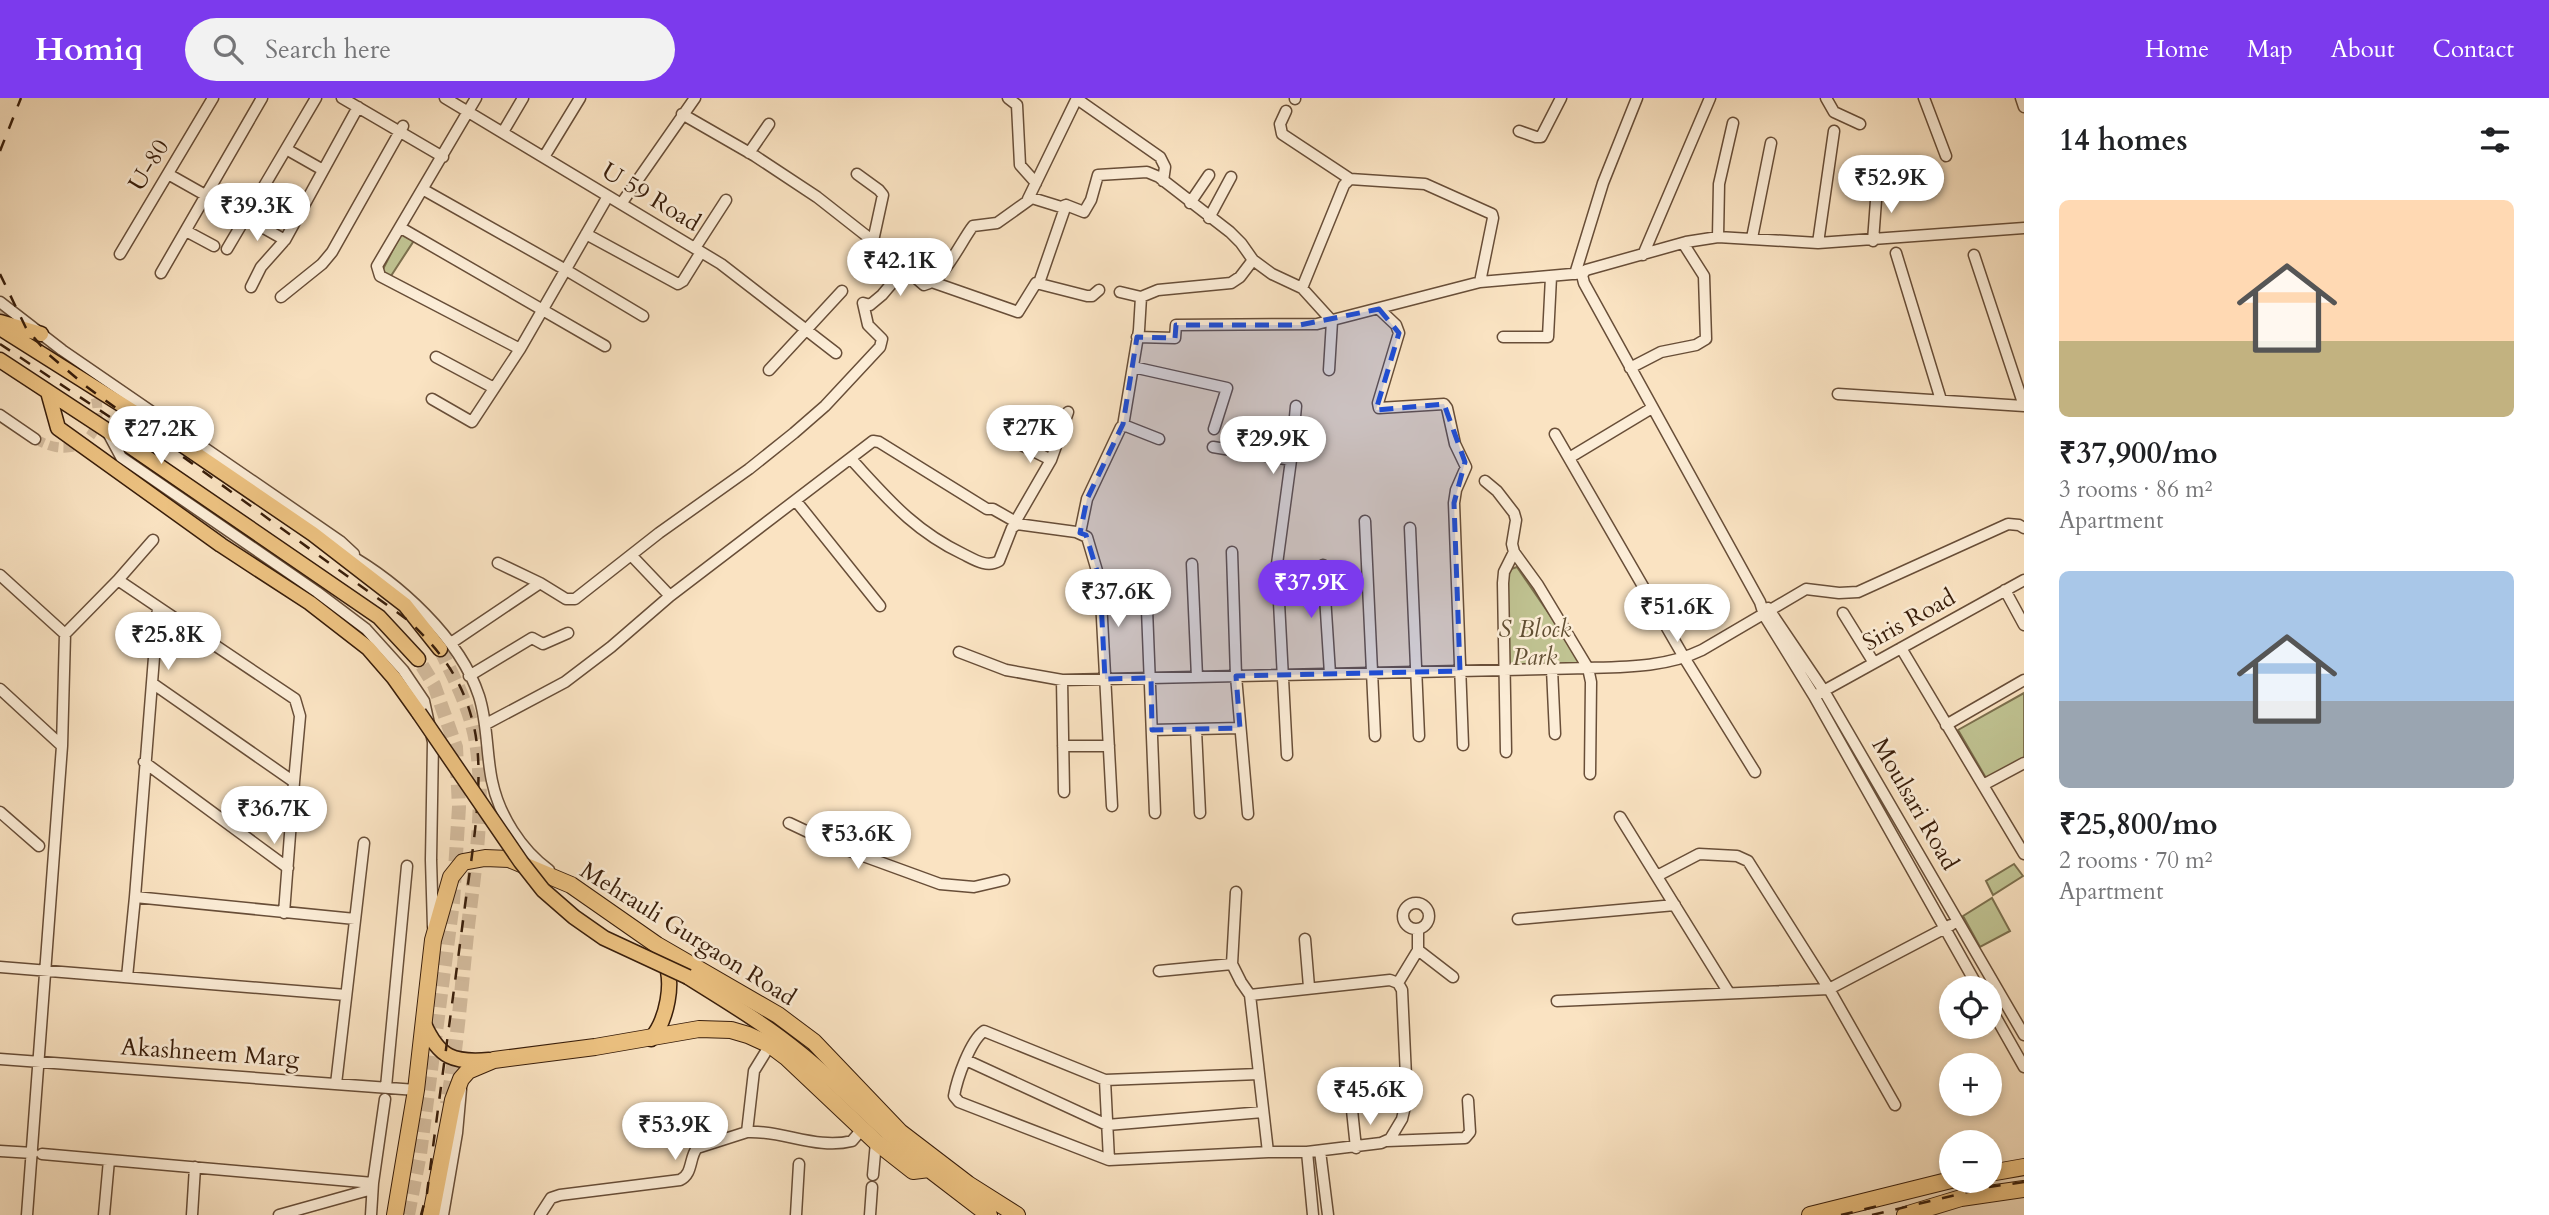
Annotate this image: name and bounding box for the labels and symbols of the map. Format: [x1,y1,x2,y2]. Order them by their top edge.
street label: U-80 [121,133,177,197]
street label: U 59 Road [595,155,707,240]
pin: ₹52.9K [1834,156,1948,215]
pin: ₹39.3K [200,184,314,243]
pin: ₹42.1K [843,238,957,298]
pin: ₹27.2K [104,406,218,466]
pin: ₹27K [989,406,1071,465]
pin: ₹29.9K [1216,416,1330,476]
pin: ₹37.9K [1254,560,1368,620]
pin: ₹37.6K [1061,570,1175,629]
street label: Siris Road [1857,581,1962,659]
pin: ₹51.6K [1620,584,1734,644]
pin: ₹25.8K [111,612,225,672]
park label: S Block Park [1499,613,1572,674]
street label: Moulsari Road [1864,732,1966,877]
pin: ₹36.7K [217,786,331,846]
pin: ₹53.6K [801,812,915,871]
street label: Mehrauli Gurgaon Road [574,854,802,1014]
street label: Akashneem Marg [120,1030,301,1076]
pin: ₹45.6K [1313,1068,1427,1127]
pin: ₹53.9K [618,1102,732,1162]

